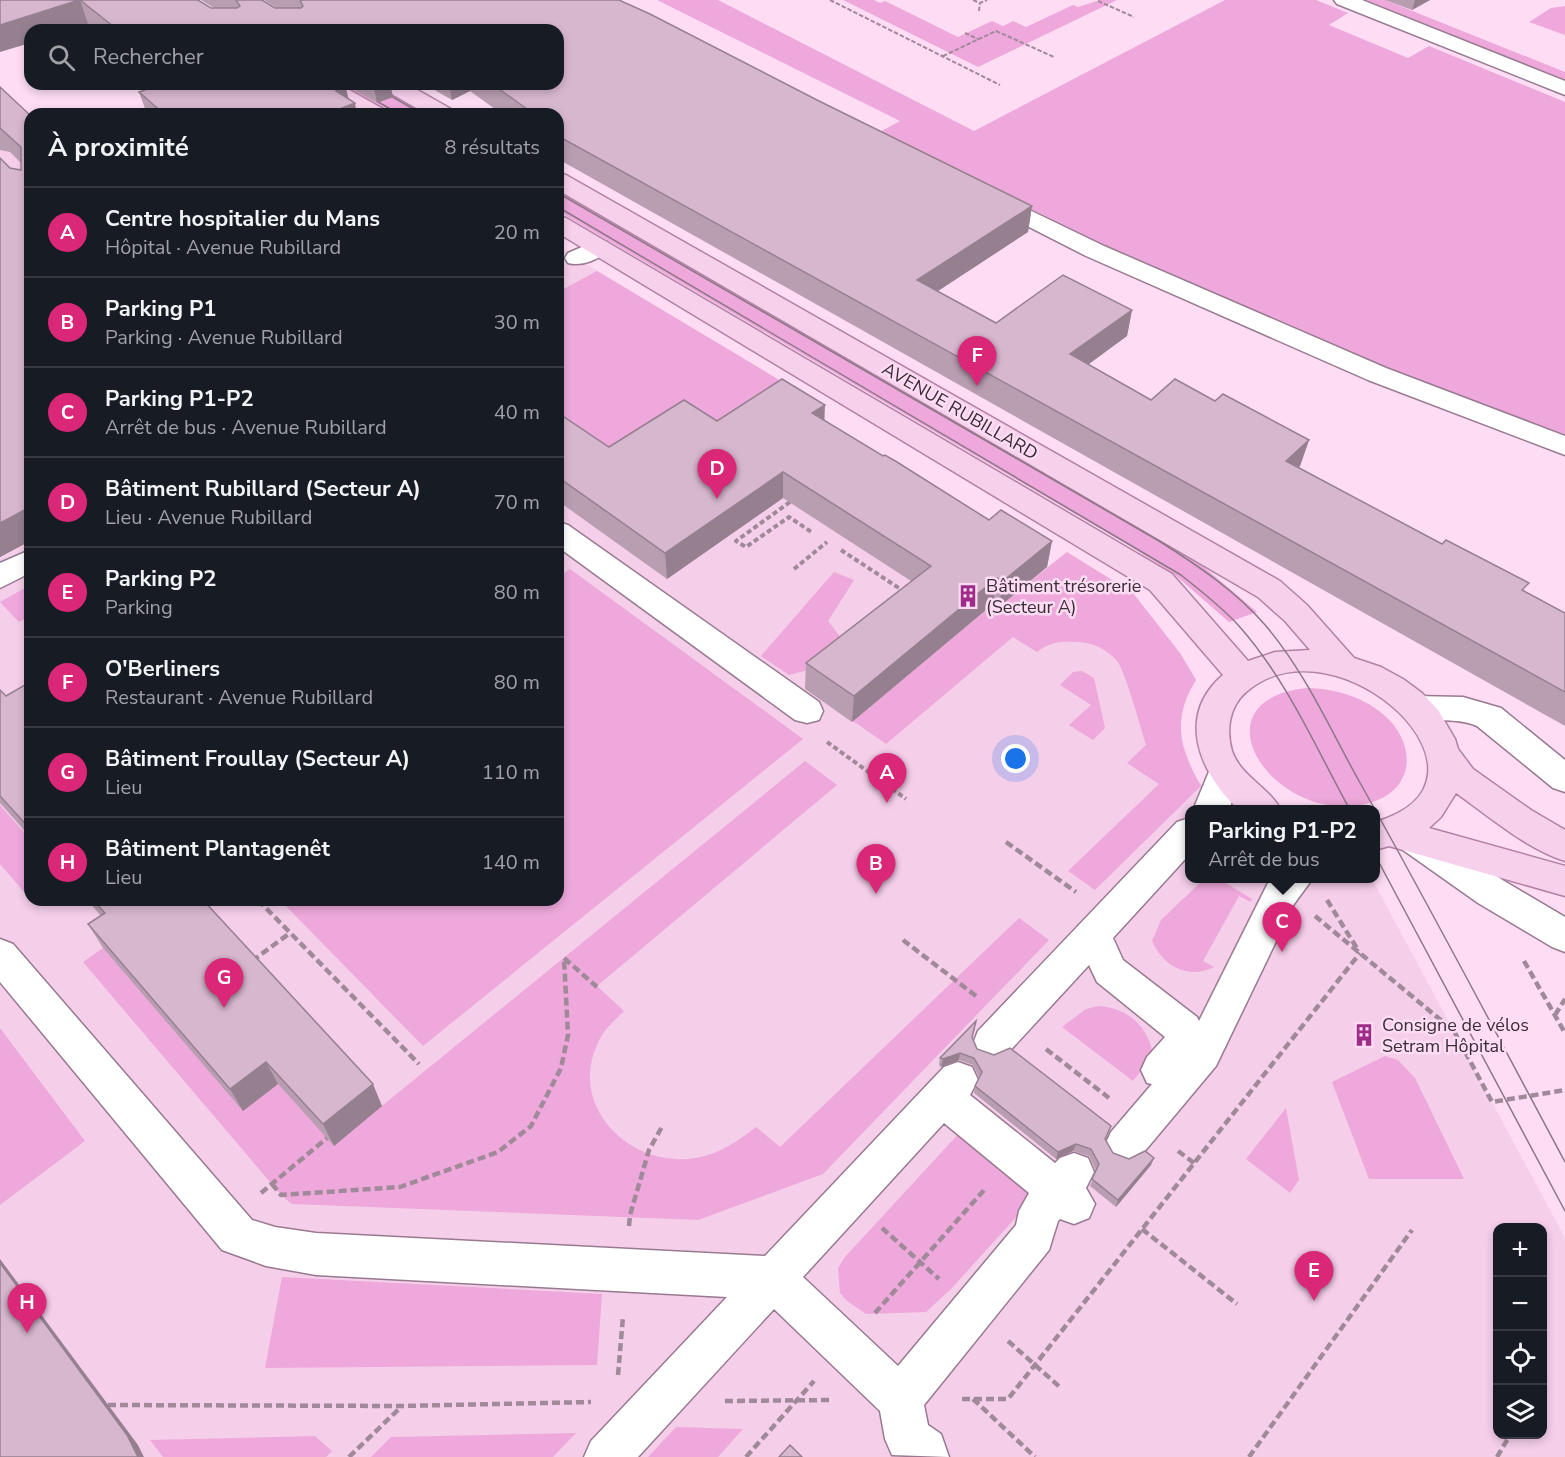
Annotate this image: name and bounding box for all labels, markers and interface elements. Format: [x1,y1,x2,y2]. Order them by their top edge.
search box [24,24,564,90]
icon: search [45,41,78,74]
text: Rechercher [93,42,204,72]
text: À proximité [48,130,189,165]
text: 8 résultats [444,134,540,161]
text: Centre hospitalier du Mans [105,204,380,234]
text: A [60,219,75,246]
text: 20 m [494,219,540,246]
text: Hôpital · Avenue Rubillard [105,234,341,261]
text: Parking P1 [105,294,217,324]
text: B [61,309,74,336]
text: 30 m [494,309,540,336]
text: Parking · Avenue Rubillard [105,324,343,351]
pin: F [958,336,996,386]
street label: AVENUE RUBILLARD [878,357,1042,465]
text: Parking P1-P2 [105,384,254,414]
text: C [61,399,74,426]
text: 40 m [494,399,540,426]
text: Arrêt de bus · Avenue Rubillard [105,414,387,441]
pin: D [698,450,736,499]
text: Bâtiment Rubillard (Secteur A) [105,474,421,504]
text: D [60,489,75,516]
text: 70 m [494,489,540,516]
text: Lieu · Avenue Rubillard [105,504,312,531]
text: Parking P2 [105,564,217,594]
place label: Bâtiment trésorerie (Secteur A) [986,574,1141,619]
text: E [62,579,73,606]
text: 80 m [494,579,540,606]
building icon: Bâtiment trésorerie (Secteur A) [955,583,981,609]
text: Parking [105,594,173,621]
text: O'Berliners [105,654,220,684]
text: F [62,669,73,696]
text: 80 m [494,669,540,696]
text: Restaurant · Avenue Rubillard [105,684,373,711]
text: Bâtiment Froullay (Secteur A) [105,744,410,774]
your location [1001,744,1030,773]
pin: A [868,754,906,803]
text: G [60,759,75,786]
text: 110 m [482,759,540,786]
text: Lieu [105,774,142,801]
popup [1185,805,1380,883]
text: Parking P1-P2 [1208,816,1357,846]
text: Bâtiment Plantagenêt [105,834,330,864]
pin: B [856,844,896,894]
text: Arrêt de bus [1208,846,1320,873]
text: H [60,849,75,876]
text: 140 m [482,849,540,876]
text: Lieu [105,864,142,891]
pin: C [1262,902,1302,952]
pin: G [204,958,244,1008]
place label: Consigne de vélos Setram Hôpital [1382,1013,1529,1058]
building icon: Consigne de vélos Setram Hôpital [1351,1022,1377,1048]
map controls [1493,1223,1547,1439]
button: + [1493,1223,1547,1277]
pin: E [1294,1252,1334,1301]
button: − [1493,1277,1547,1331]
pin: H [8,1284,46,1333]
button: locate [1493,1331,1547,1385]
button: layers [1493,1385,1547,1439]

